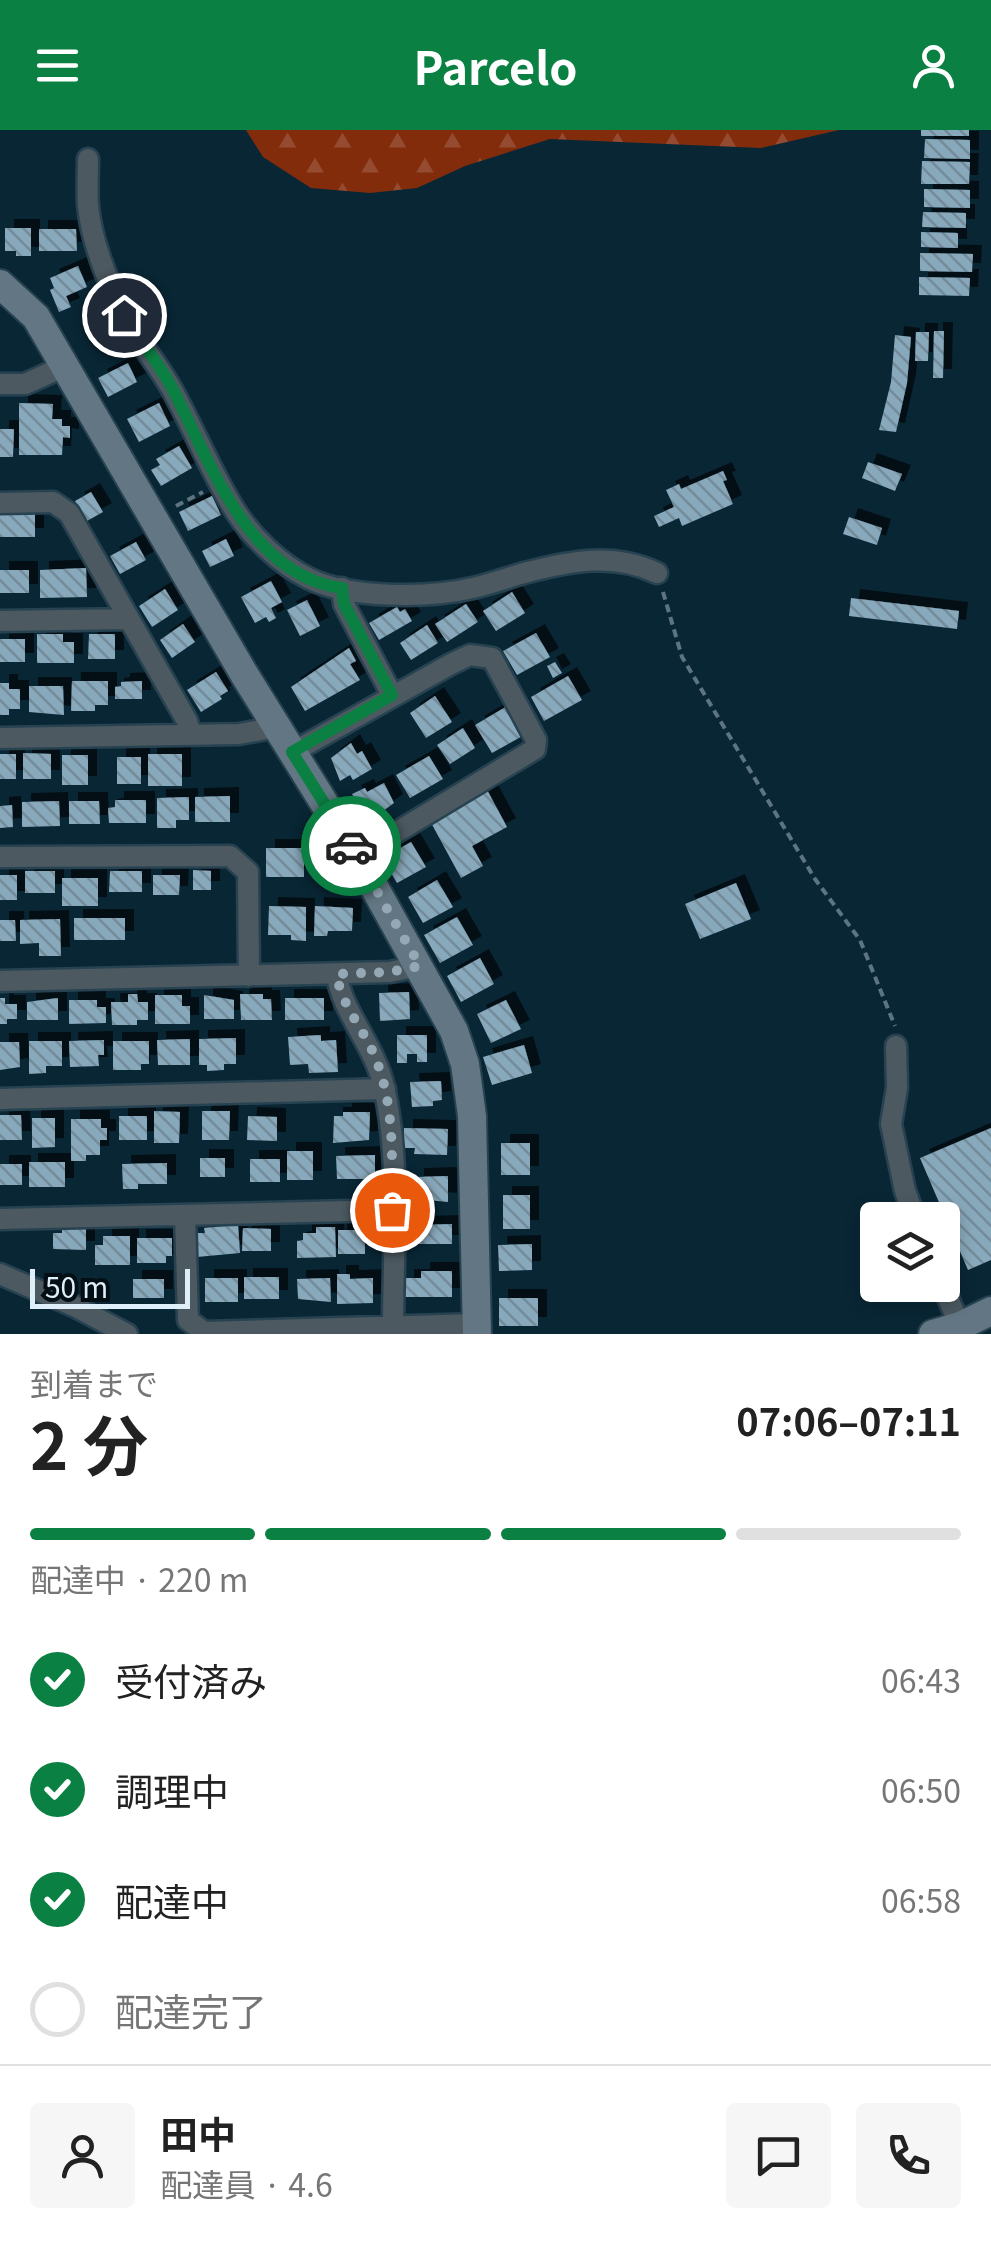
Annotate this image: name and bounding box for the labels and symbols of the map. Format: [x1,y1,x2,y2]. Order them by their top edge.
pin [82,273,167,358]
courier [301,796,401,896]
pin [350,1168,435,1253]
scale bar [30,1264,190,1308]

